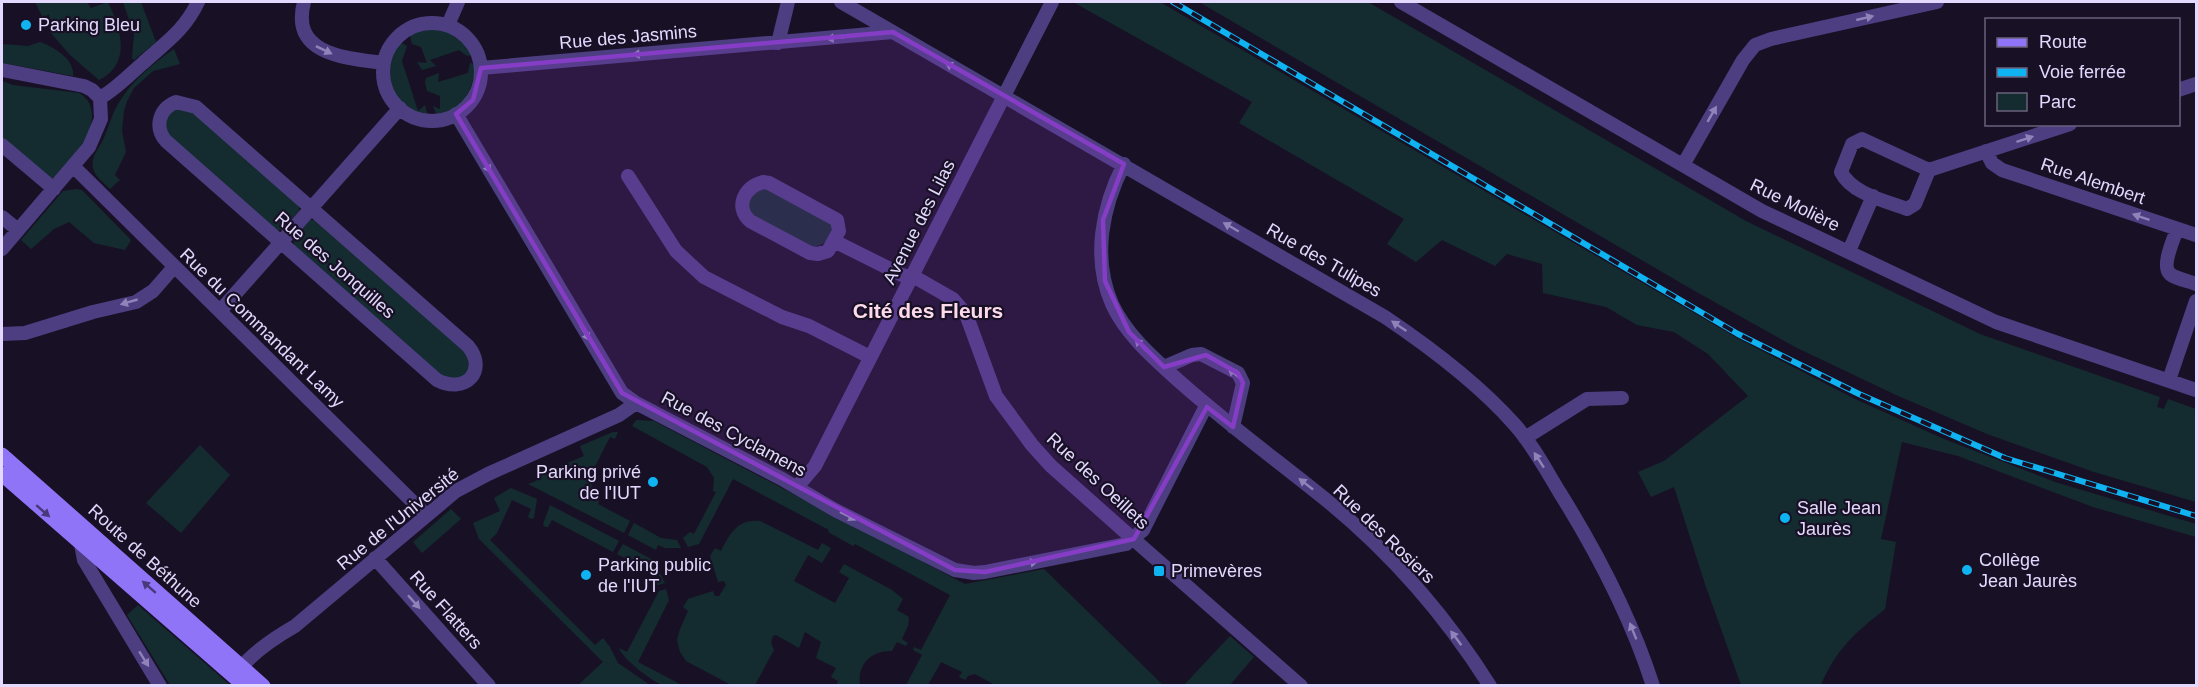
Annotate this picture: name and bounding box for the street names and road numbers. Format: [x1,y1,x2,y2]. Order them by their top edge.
street label: Rue des Jasmins [558,21,698,53]
street label: Rue Alembert [2038,154,2148,208]
street label: Avenue des Lilas [879,157,959,287]
street label: Rue Molière [1747,175,1843,235]
street label: Rue des Jonquilles [271,208,399,322]
street label: Rue des Tulipes [1263,219,1385,301]
street label: Rue du Commandant Lamy [176,244,348,412]
street label: Rue des Cyclamens [658,387,810,481]
street label: Rue des Oeillets [1043,429,1153,533]
street label: Rue de l'Université [333,464,463,574]
street label: Rue des Rosiers [1329,481,1439,587]
street label: Route de Béthune [84,500,206,612]
street label: Rue Flatters [406,567,486,653]

